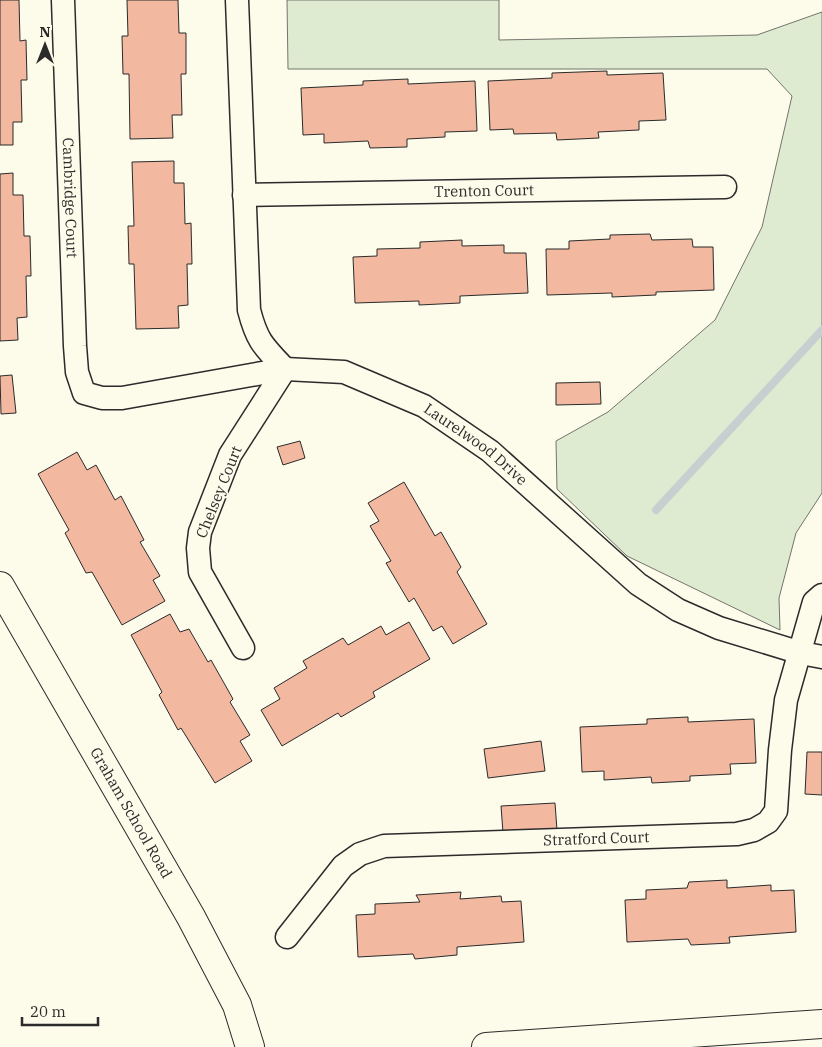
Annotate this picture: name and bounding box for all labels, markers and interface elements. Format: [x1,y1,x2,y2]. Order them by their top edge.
north arrow [20,20,70,70]
text: N [39,23,51,41]
street label: Cambridge Court [59,137,82,258]
street label: Trenton Court [434,180,534,201]
street label: Laurelwood Drive [420,399,532,489]
street label: Chelsey Court [191,443,246,541]
street label: Graham School Road [86,744,177,881]
street label: Stratford Court [543,827,650,850]
scale bar [22,994,99,1026]
text: 20 m [30,1002,66,1021]

